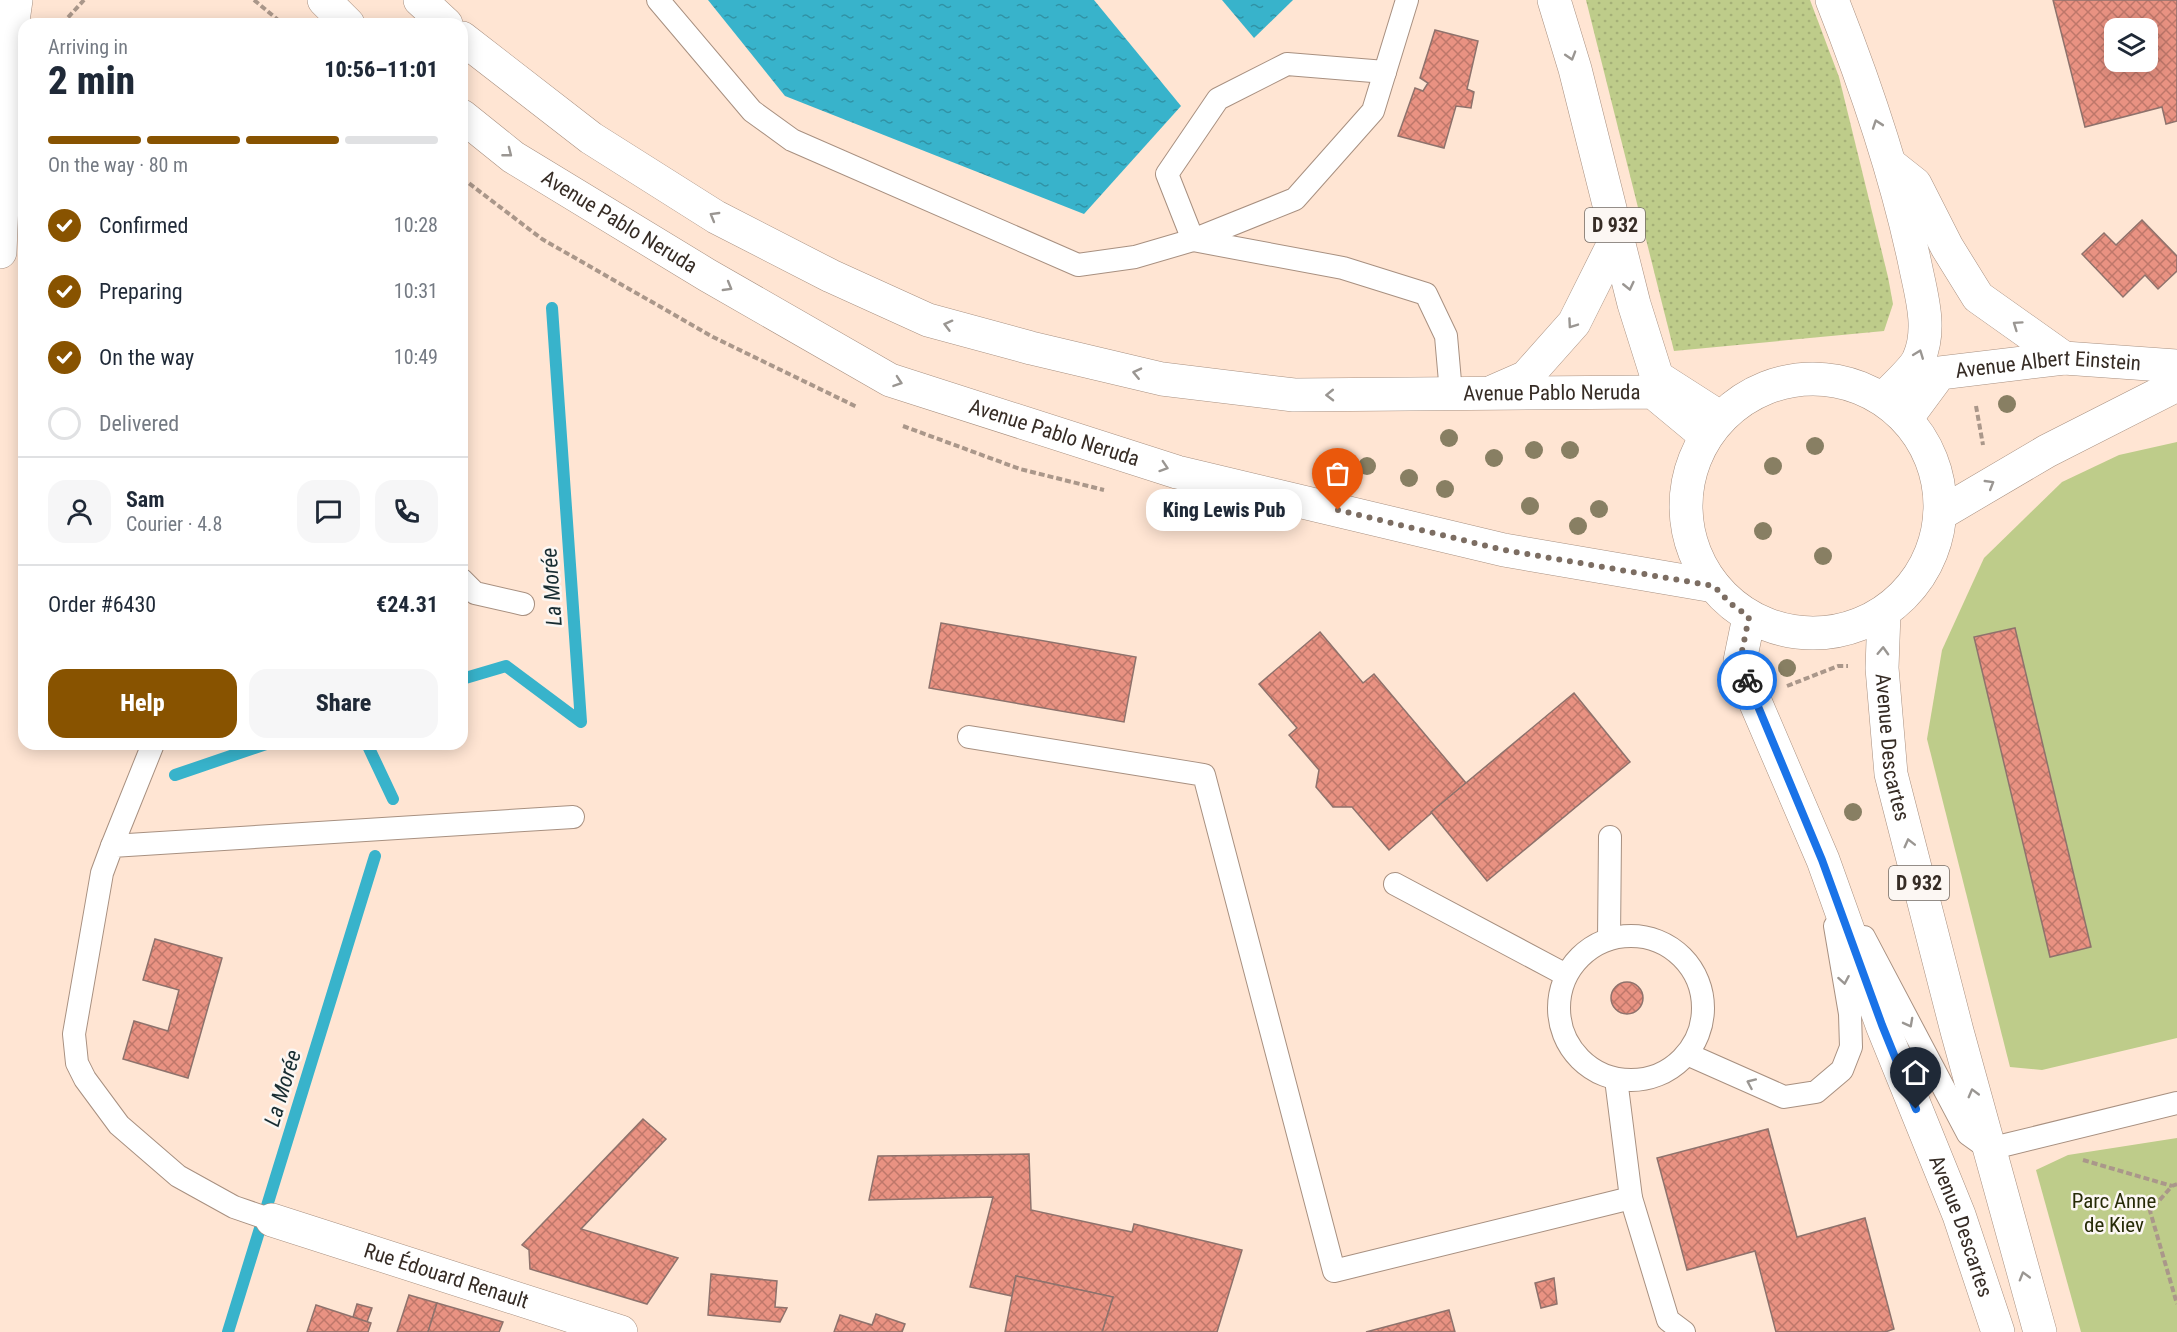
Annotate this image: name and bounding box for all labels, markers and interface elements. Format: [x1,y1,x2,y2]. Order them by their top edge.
map controls [2104,18,2158,72]
button: layers [2104,18,2158,72]
text: Arriving in [48,35,128,59]
one-way arrow [1564,50,1577,61]
text: 10:56–11:01 [324,57,438,82]
text: 2 min [48,58,135,104]
one-way arrow [1872,119,1884,130]
one-way arrow [501,145,512,156]
text: On the way · 80 m [48,153,188,177]
street label: Avenue Pablo Neruda [537,165,701,278]
road number: D 932 [1585,208,1645,242]
icon: check [48,209,81,242]
one-way arrow [710,211,721,223]
text: Confirmed [99,213,188,238]
text: 10:28 [394,213,438,237]
icon: check [48,275,81,308]
text: Preparing [99,279,183,304]
text: 10:31 [394,279,438,303]
one-way arrow [722,280,732,291]
one-way arrow [1622,280,1635,290]
one-way arrow [1568,318,1579,329]
one-way arrow [943,320,954,332]
one-way arrow [2012,321,2023,332]
icon: check [48,341,81,374]
text: On the way [99,345,194,370]
text: 10:49 [394,345,438,369]
street label: Avenue Albert Einstein [1954,346,2142,383]
one-way arrow [1912,349,1924,360]
one-way arrow [1132,367,1142,380]
one-way arrow [892,375,903,387]
street label: Avenue Pablo Neruda [1463,380,1641,406]
one-way arrow [1325,388,1334,401]
street label: Avenue Pablo Neruda [966,394,1142,471]
text: Delivered [99,411,179,436]
pin [1312,448,1363,510]
icon: bag [1321,457,1354,490]
one-way arrow [1158,460,1169,473]
one-way arrow [1984,479,1994,491]
button: person [48,480,111,543]
button: chat [297,480,360,543]
button: phone [375,480,438,543]
text: Sam [126,487,165,512]
callout: King Lewis Pub [1146,489,1302,531]
text: King Lewis Pub [1163,498,1285,522]
text: Courier · 4.8 [126,512,222,536]
water label: La Morée [536,547,567,627]
text: Order #6430 [48,592,156,617]
text: €24.31 [376,592,438,617]
one-way arrow [1876,646,1889,655]
courier [1717,650,1777,710]
icon: bike [1731,664,1764,697]
button: Help [48,669,237,738]
button: Share [249,669,438,738]
street label: Avenue Descartes [1871,672,1915,824]
one-way arrow [1903,838,1916,848]
road number: D 932 [1889,866,1949,900]
one-way arrow [1837,974,1850,984]
one-way arrow [1902,1017,1913,1027]
water label: La Morée [259,1047,306,1129]
pin [1890,1047,1941,1109]
icon: home [1899,1056,1932,1089]
one-way arrow [1747,1078,1758,1090]
one-way arrow [1968,1088,1981,1098]
street label: Avenue Descartes [1924,1152,1997,1300]
park label: Parc Anne de Kiev [2072,1189,2156,1237]
street label: Rue Édouard Renault [361,1238,531,1314]
one-way arrow [2019,1271,2032,1281]

